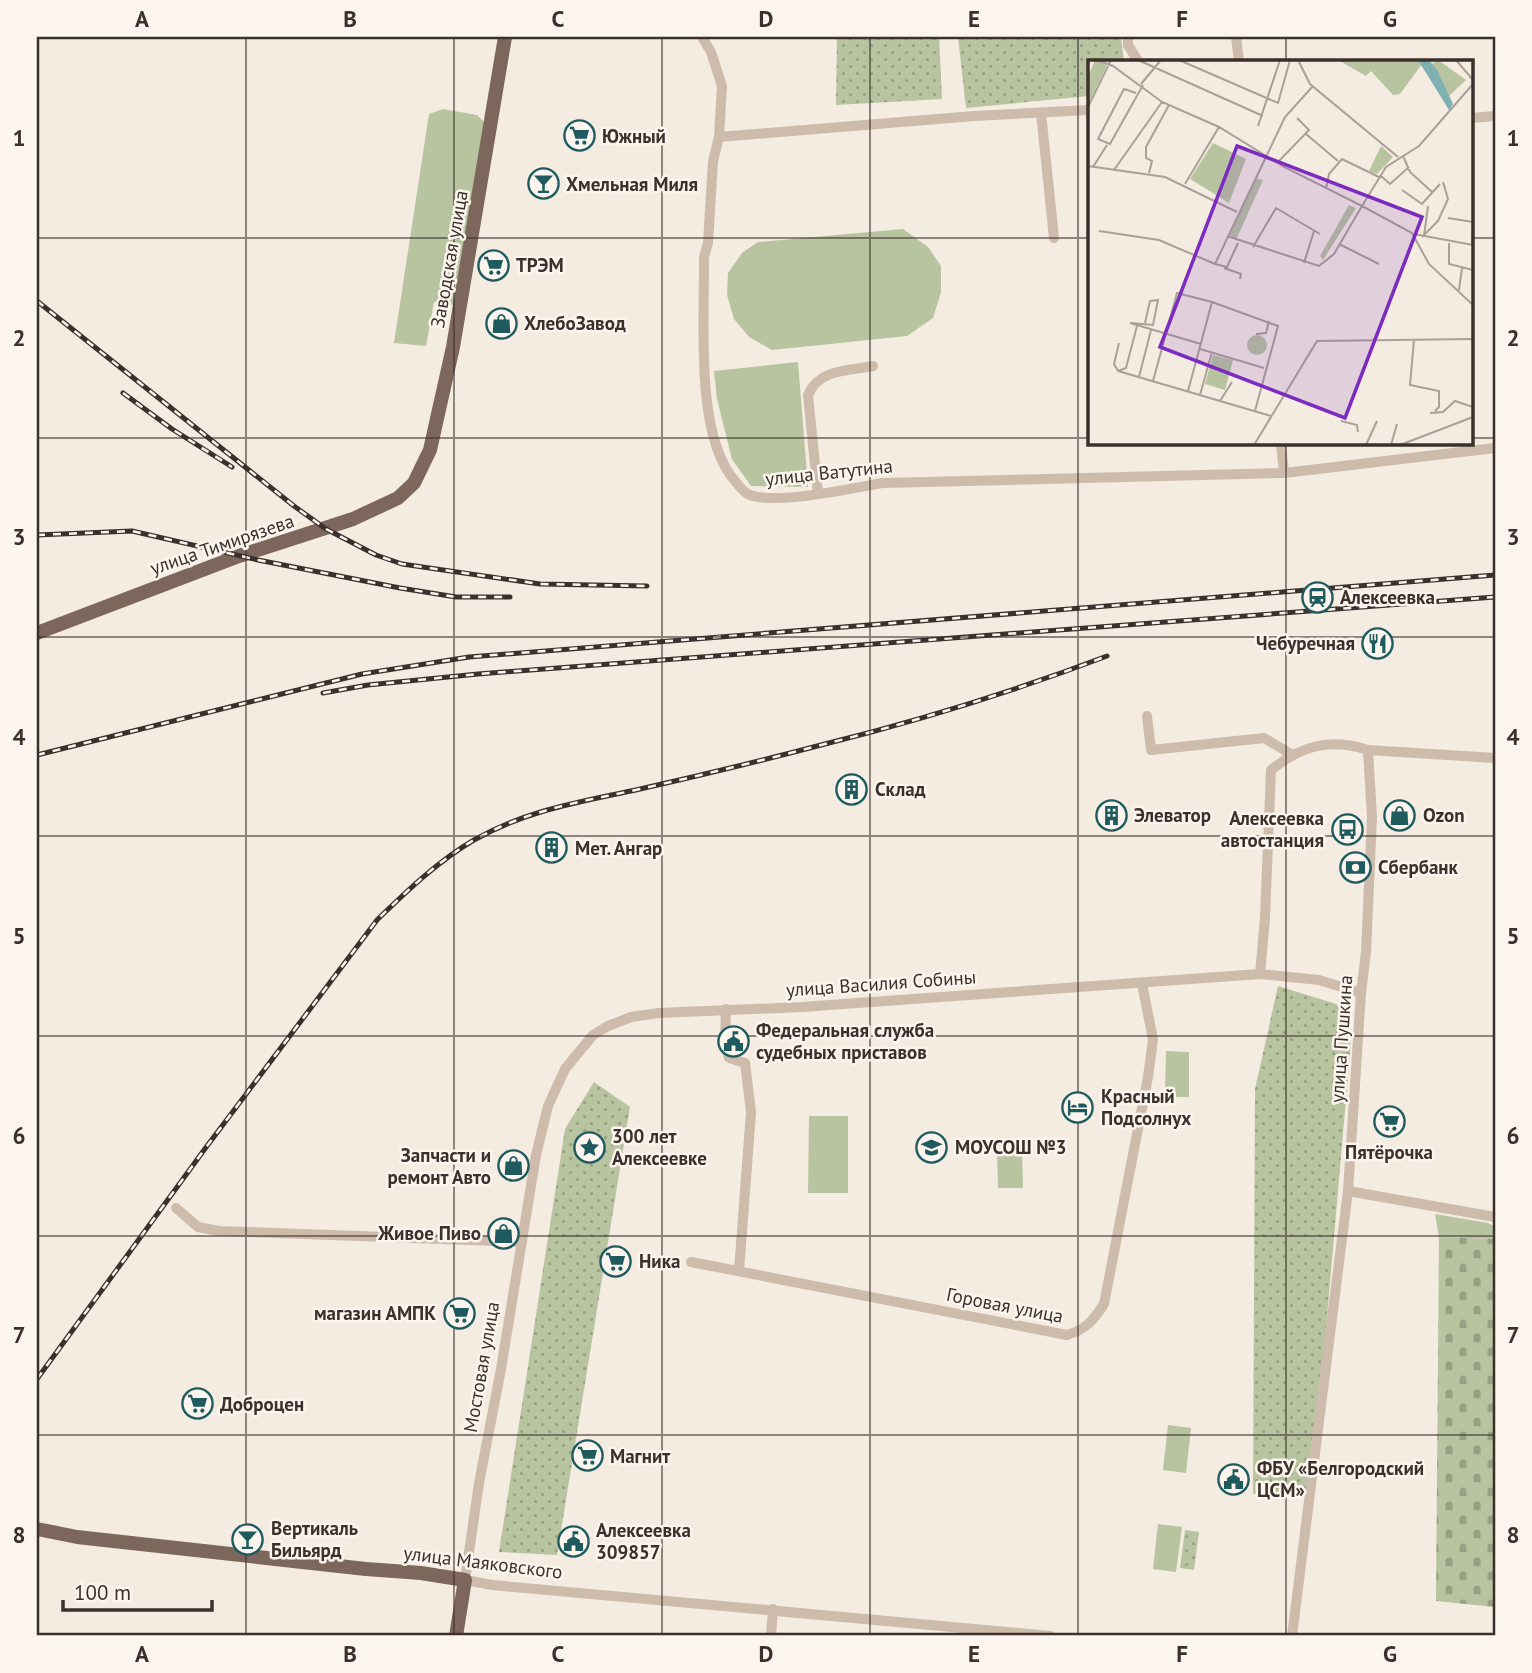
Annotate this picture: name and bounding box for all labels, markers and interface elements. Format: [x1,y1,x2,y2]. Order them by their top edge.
text: A [135,4,149,33]
text: B [343,4,357,33]
text: C [552,4,565,33]
text: D [759,4,773,33]
text: E [968,4,980,33]
text: F [1176,4,1188,33]
text: G [1383,4,1397,33]
inset map [1088,60,1472,444]
supermarket icon: Южный [562,119,596,153]
text: 1 [12,123,26,152]
text: 1 [1506,123,1520,152]
place label: Южный [602,124,666,148]
bar icon: Хмельная Миля [526,167,560,201]
place label: Хмельная Миля [566,172,698,196]
street label: Заводская улица [425,188,473,330]
supermarket icon: ТРЭМ [476,248,510,282]
place label: ТРЭМ [516,253,564,277]
shop icon: ХлебоЗавод [484,306,518,340]
place label: ХлебоЗавод [524,311,626,335]
text: 2 [12,323,26,352]
text: 2 [1506,323,1520,352]
street label: улица Ватутина [764,453,894,491]
street label: улица Тимирязева [147,508,297,580]
text: 3 [12,522,26,551]
text: 3 [1506,522,1520,551]
station icon: Алексеевка [1300,580,1334,614]
place label: Алексеевка [1340,585,1435,609]
restaurant icon: Чебуречная [1361,626,1395,660]
place label: Чебуречная [1256,631,1355,655]
text: 4 [12,722,26,751]
text: 4 [1506,722,1520,751]
building icon: Склад [835,772,869,806]
place label: Склад [875,777,926,801]
building icon: Элеватор [1094,798,1128,832]
shop icon: Ozon [1383,798,1417,832]
place label: Элеватор [1134,803,1211,827]
place label: Ozon [1423,803,1465,827]
place label: Алексеевка автостанция [1221,806,1324,852]
bus stop icon: Алексеевка автостанция [1330,812,1364,846]
building icon: Мет. Ангар [535,831,569,865]
place label: Мет. Ангар [575,836,662,860]
bank icon: Сбербанк [1338,850,1372,884]
place label: Сбербанк [1378,855,1459,879]
text: 5 [12,921,26,950]
text: 5 [1506,921,1520,950]
street label: улица Василия Собины [785,964,977,1002]
street label: улица Пушкина [1325,974,1357,1104]
place label: Федеральная служба судебных приставов [756,1018,934,1064]
public building icon: Федеральная служба судебных приставов [716,1024,750,1058]
place label: Красный Подсолнух [1101,1084,1191,1130]
hotel icon: Красный Подсолнух [1061,1090,1095,1124]
supermarket icon: Пятёрочка [1372,1104,1406,1138]
text: 6 [12,1121,26,1150]
text: 6 [1506,1121,1520,1150]
place label: 300 лет Алексеевке [612,1124,707,1170]
place icon: 300 лет Алексеевке [572,1130,606,1164]
school or university icon: МОУСОШ №3 [915,1130,949,1164]
place label: МОУСОШ №3 [955,1135,1067,1159]
place label: Пятёрочка [1345,1140,1433,1164]
place label: Запчасти и ремонт Авто [388,1143,491,1189]
shop icon: Запчасти и ремонт Авто [497,1149,531,1183]
shop icon: Живое Пиво [487,1216,521,1250]
place label: Живое Пиво [377,1221,481,1245]
supermarket icon: Ника [599,1244,633,1278]
place label: Ника [639,1249,680,1273]
street label: Горовая улица [945,1282,1065,1328]
supermarket icon: магазин АМПК [442,1296,476,1330]
street label: Мостовая улица [458,1300,504,1434]
place label: магазин АМПК [314,1301,436,1325]
text: 7 [12,1320,26,1349]
text: 7 [1506,1320,1520,1349]
supermarket icon: Доброцен [180,1387,214,1421]
place label: Доброцен [220,1392,304,1416]
supermarket icon: Магнит [570,1439,604,1473]
place label: Магнит [610,1444,670,1468]
place label: ФБУ «Белгородский ЦСМ» [1257,1456,1424,1502]
public building icon: ФБУ «Белгородский ЦСМ» [1217,1462,1251,1496]
place label: Вертикаль Бильярд [271,1516,358,1562]
place label: Алексеевка 309857 [596,1518,691,1564]
text: 8 [12,1520,26,1549]
text: 8 [1506,1520,1520,1549]
bar icon: Вертикаль Бильярд [231,1522,265,1556]
public building icon: Алексеевка 309857 [556,1524,590,1558]
street label: улица Маяковского [402,1540,564,1584]
scale bar [63,1568,212,1612]
text: 100 m [74,1579,131,1606]
text: A [135,1639,149,1668]
text: B [343,1639,357,1668]
text: C [552,1639,565,1668]
text: D [759,1639,773,1668]
text: E [968,1639,980,1668]
text: F [1176,1639,1188,1668]
text: G [1383,1639,1397,1668]

